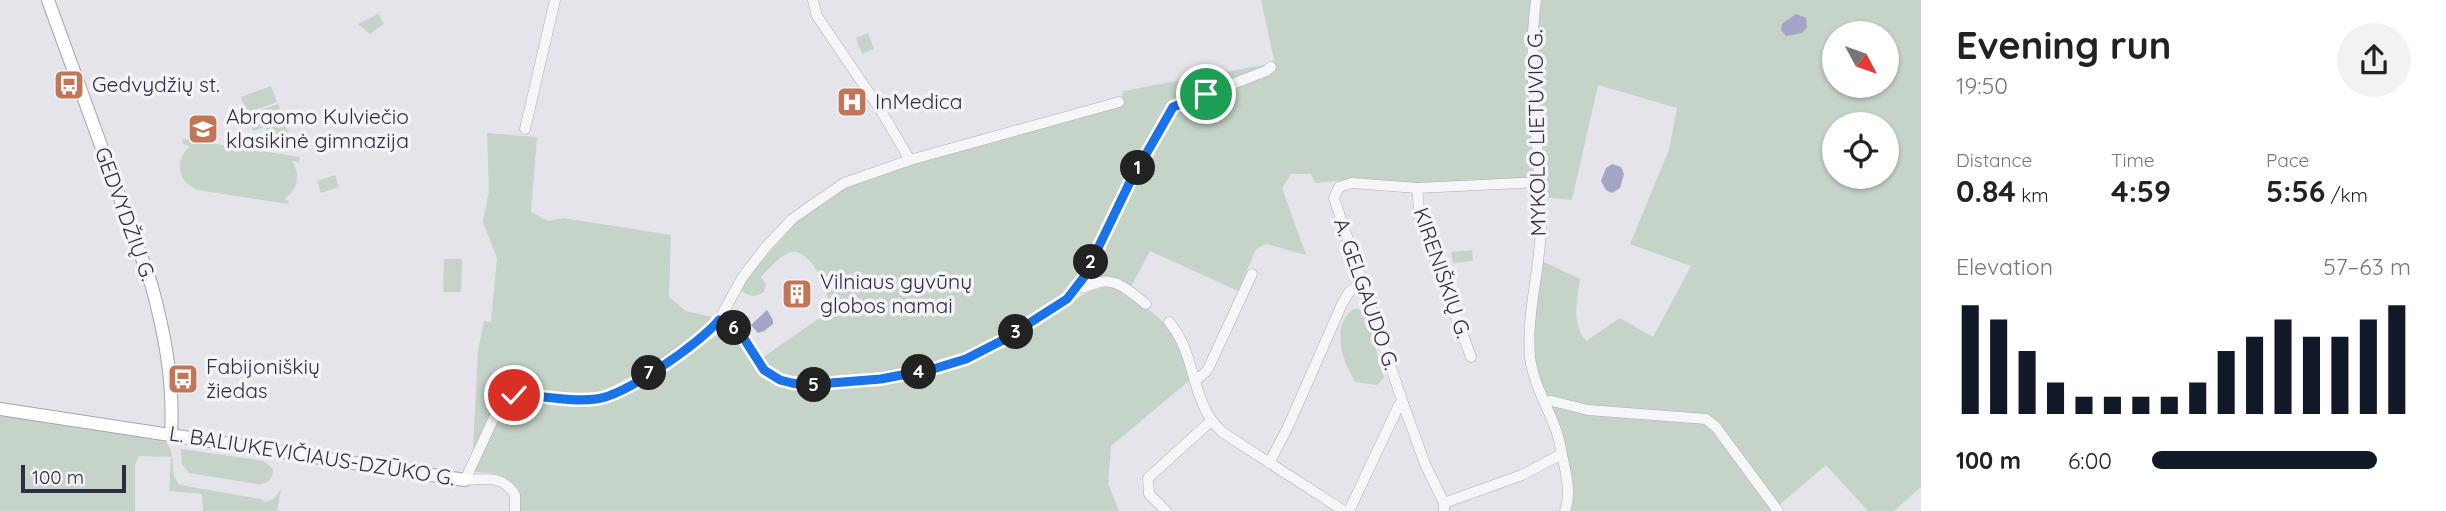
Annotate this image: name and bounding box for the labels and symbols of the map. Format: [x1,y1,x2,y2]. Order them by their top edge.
north arrow [1822,21,1899,98]
street label: MYKOLO LIETUVIO G. [1521,29,1551,237]
pin [1176,64,1236,124]
bus stop icon: Gedvydžių st. [52,68,86,102]
place label: Gedvydžių st. [92,71,220,97]
hospital icon: InMedica [835,85,869,119]
place label: InMedica [875,88,962,114]
place label: Abraomo Kulviečio klasikinė gimnazija [226,103,409,153]
school or university icon: Abraomo Kulviečio klasikinė gimnazija [186,112,220,146]
street label: GEDVYDŽIŲ G. [90,143,162,284]
pin: 1 [1120,150,1156,186]
street label: KIRENIŠKIŲ G. [1408,204,1477,341]
street label: A. GELGAUDO G. [1329,214,1405,373]
pin: 2 [1074,244,1108,280]
place label: Vilniaus gyvūnų globos namai [820,268,972,318]
building icon: Vilniaus gyvūnų globos namai [780,277,814,311]
pin: 6 [716,310,752,346]
pin: 3 [998,314,1034,350]
place label: Fabijoniškių žiedas [206,353,320,403]
pin: 4 [902,354,936,390]
pin: 7 [632,356,666,390]
bus stop icon: Fabijoniškių žiedas [166,362,200,396]
pin [484,365,544,425]
pin: 5 [796,368,832,402]
street label: L. BALIUKEVIČIAUS-DZŪKO G. [167,420,457,490]
scale bar [21,462,126,494]

